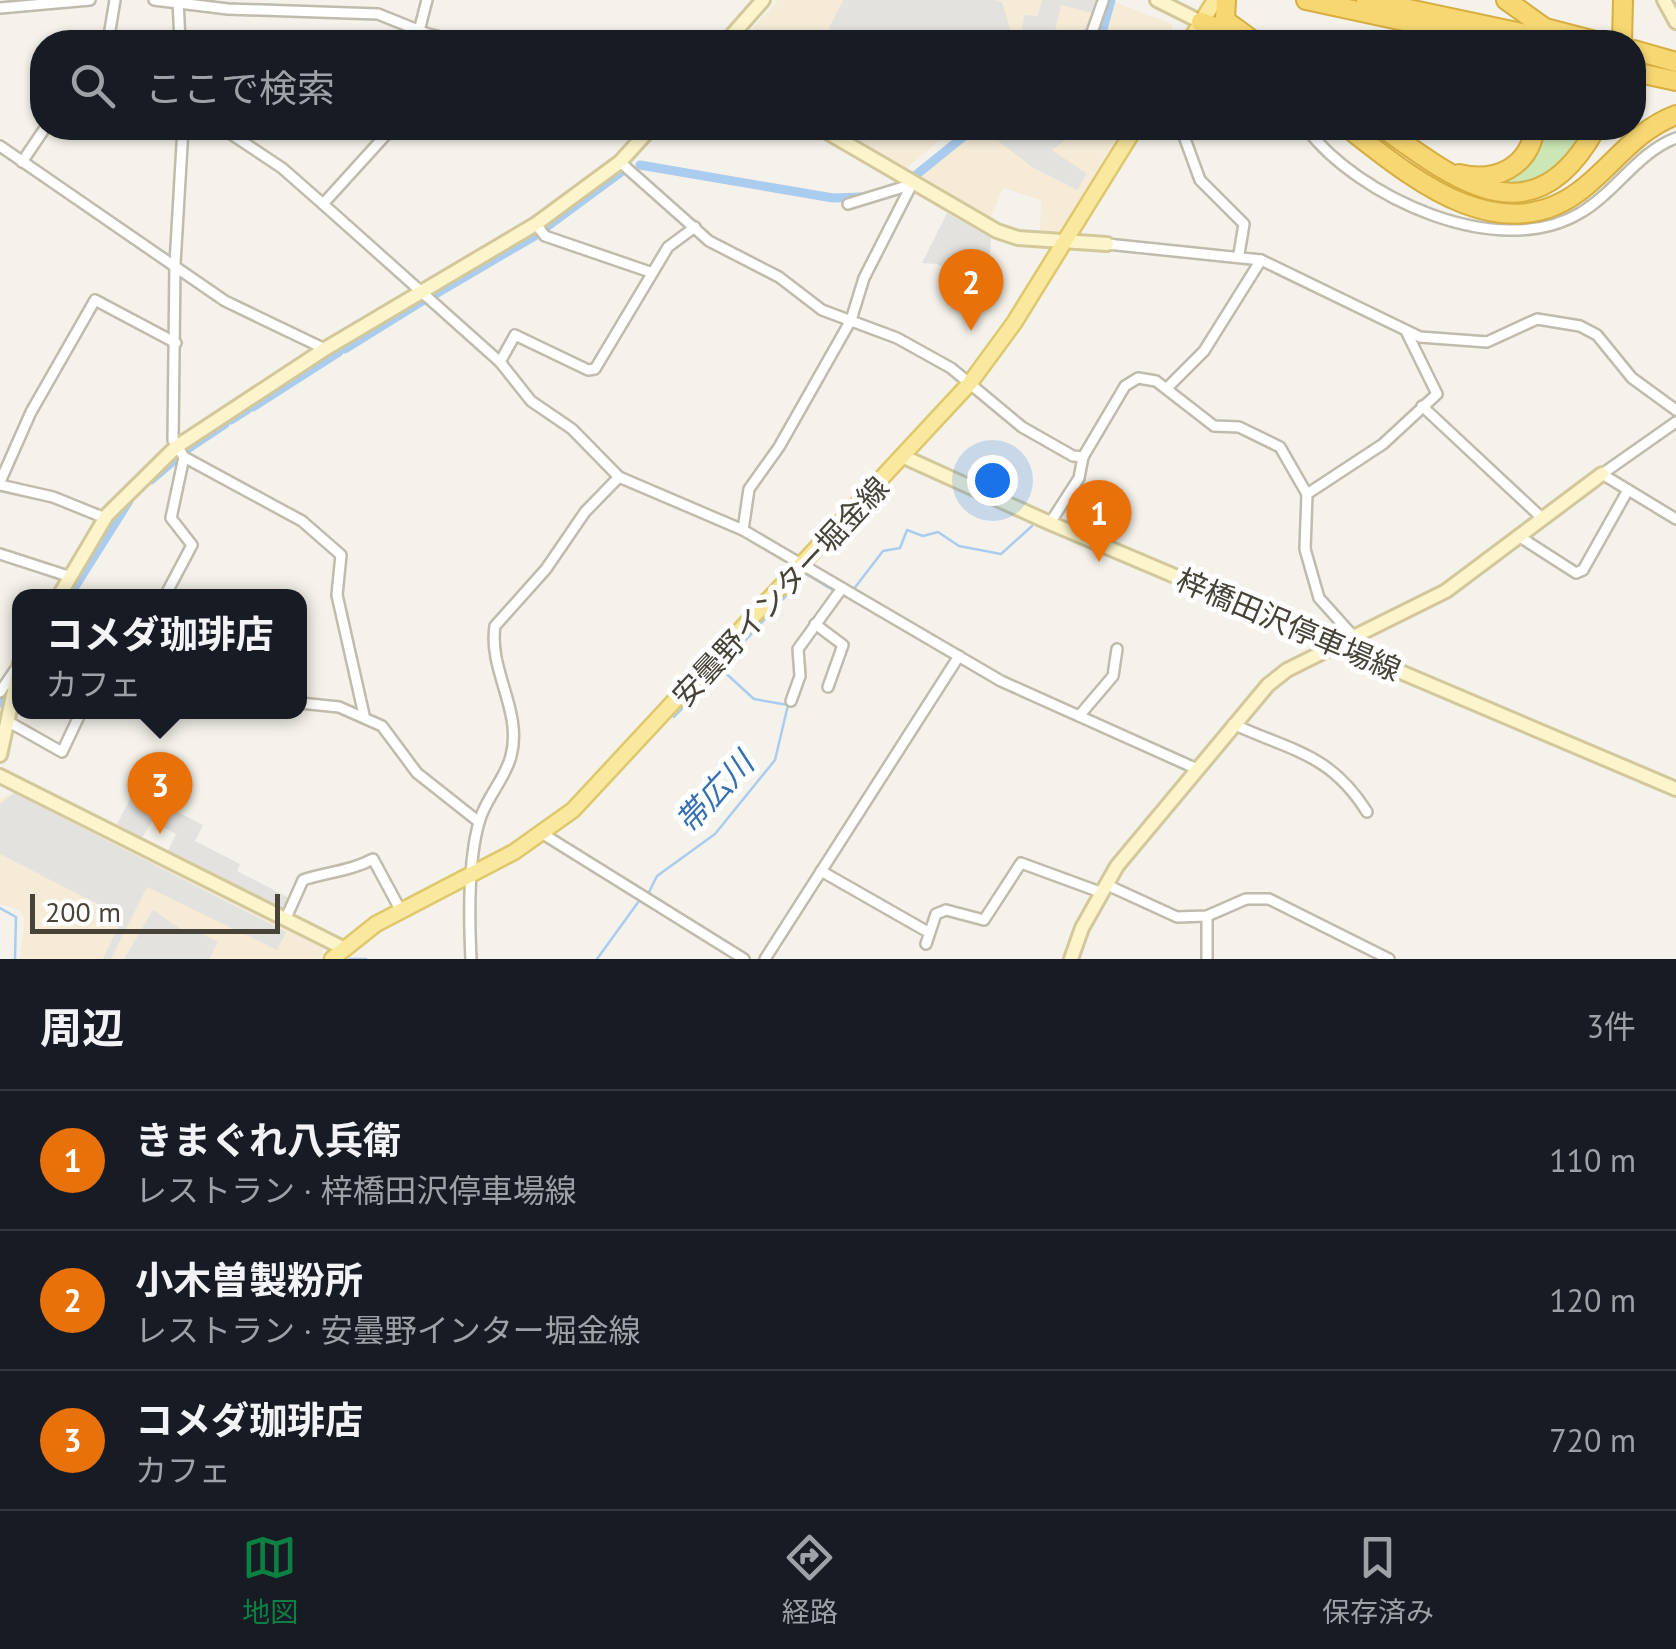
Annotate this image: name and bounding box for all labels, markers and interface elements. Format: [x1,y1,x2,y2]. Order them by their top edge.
search box [30,30,1646,140]
icon: search [65,58,120,113]
text: ここで検索 [145,63,335,112]
pin: 2 [938,248,1004,331]
your location [967,455,1018,506]
street label: 安曇野インター堀金線 [663,468,897,714]
pin: 1 [1066,480,1132,562]
street label: 梓橋田沢停車場線 [1171,559,1407,689]
popup [12,589,307,719]
text: コメダ珈琲店 [45,609,274,658]
text: カフェ [45,663,142,705]
water label: 帯広川 [666,740,764,841]
pin: 3 [128,752,192,834]
scale bar [30,889,280,934]
text: 200 m [45,893,121,930]
text: 周辺 [40,1000,124,1055]
text: 3件 [1587,1005,1636,1047]
text: きまぐれ八兵衛 [135,1115,401,1164]
text: 1 [63,1139,82,1181]
text: 110 m [1549,1139,1636,1181]
text: レストラン · 梓橋田沢停車場線 [135,1169,577,1211]
text: 小木曽製粉所 [135,1255,363,1304]
text: 2 [63,1279,82,1321]
text: 120 m [1549,1279,1636,1321]
text: レストラン · 安曇野インター堀金線 [135,1309,641,1351]
text: コメダ珈琲店 [135,1395,363,1444]
text: 3 [63,1419,82,1461]
text: 720 m [1549,1419,1636,1461]
text: カフェ [135,1449,231,1491]
tab: 地図 [242,1530,298,1630]
tab: 経路 [782,1530,838,1630]
tab: 保存済み [1322,1530,1434,1630]

